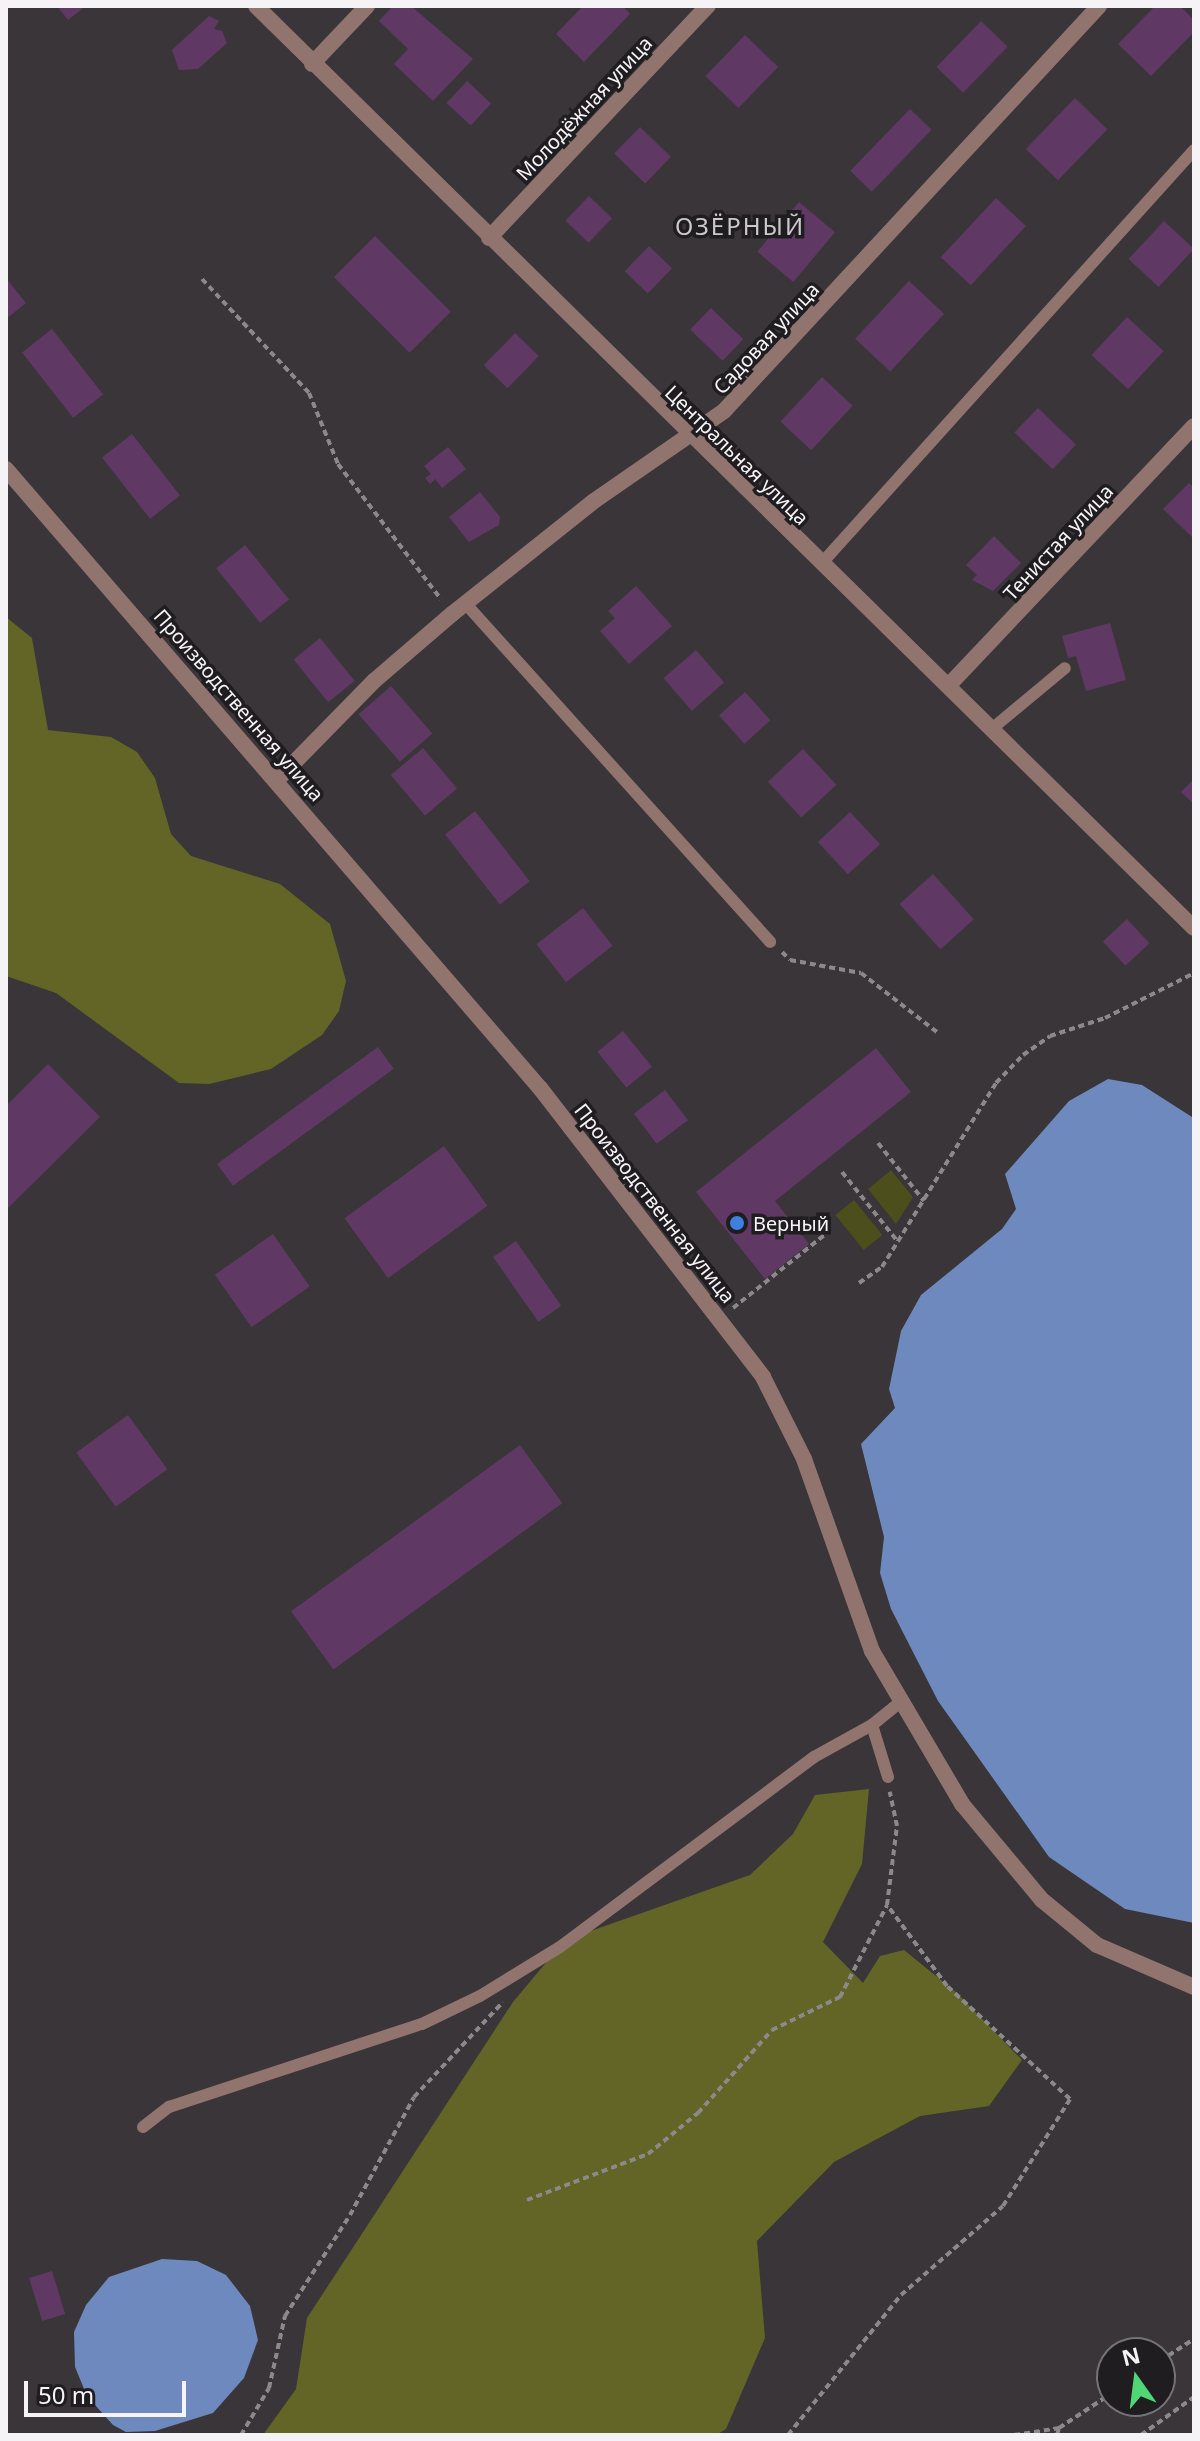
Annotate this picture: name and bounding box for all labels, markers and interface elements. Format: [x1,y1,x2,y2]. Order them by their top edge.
street label: Молодёжная улица [511,31,657,185]
district label: ОЗЁРНЫЙ [675,212,805,240]
street label: Садовая улица [708,277,824,399]
street label: Центральная улица [660,380,814,530]
street label: Тенистая улица [998,479,1118,605]
street label: Производственная улица [149,604,329,806]
street label: Производственная улица [570,1098,740,1308]
place label: Верный [753,1211,829,1235]
marker: Верный [728,1214,746,1232]
north arrow [1096,2337,1176,2417]
text: N [1118,2339,1143,2372]
scale bar [28,2365,190,2415]
text: 50 m [38,2378,94,2411]

